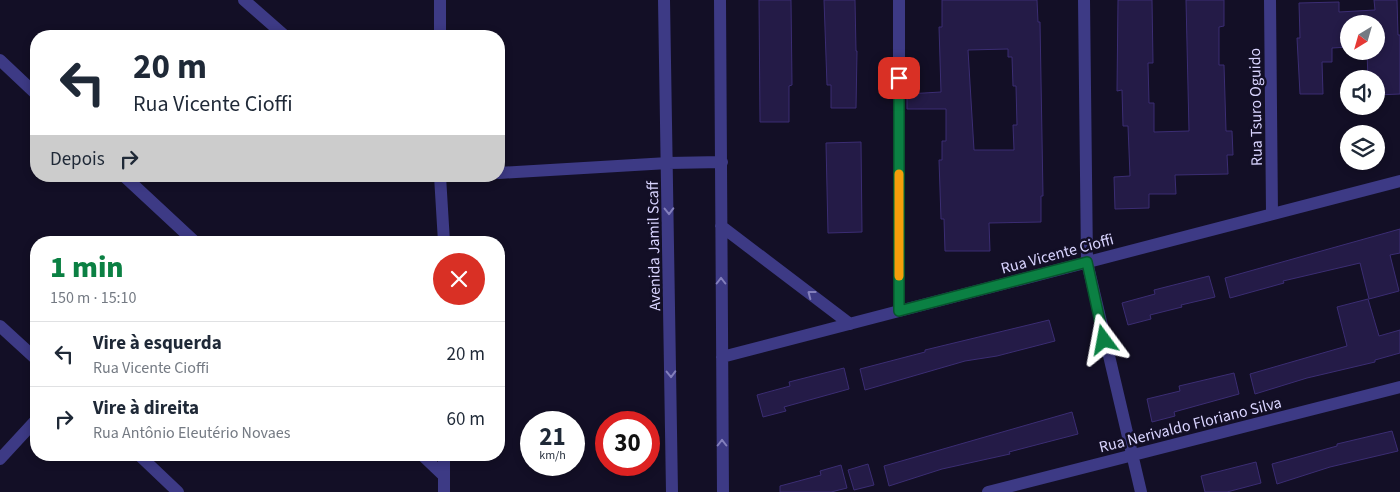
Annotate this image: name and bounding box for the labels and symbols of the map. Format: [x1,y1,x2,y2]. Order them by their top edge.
north arrow [1340,15,1385,60]
street label: Rua Tsuro Oguido [1244,48,1268,166]
pin [878,57,920,99]
street label: Avenida Jamil Scaff [642,180,666,311]
one-way arrow [663,208,674,216]
street label: Rua Vicente Cioffi [998,228,1116,280]
one-way arrow [716,277,726,284]
one-way arrow [807,291,817,300]
position arrow [1077,313,1129,365]
one-way arrow [666,370,676,378]
street label: Rua Nerivaldo Floriano Silva [1097,392,1284,458]
speed limit sign: 30 [595,411,660,476]
one-way arrow [717,439,727,447]

